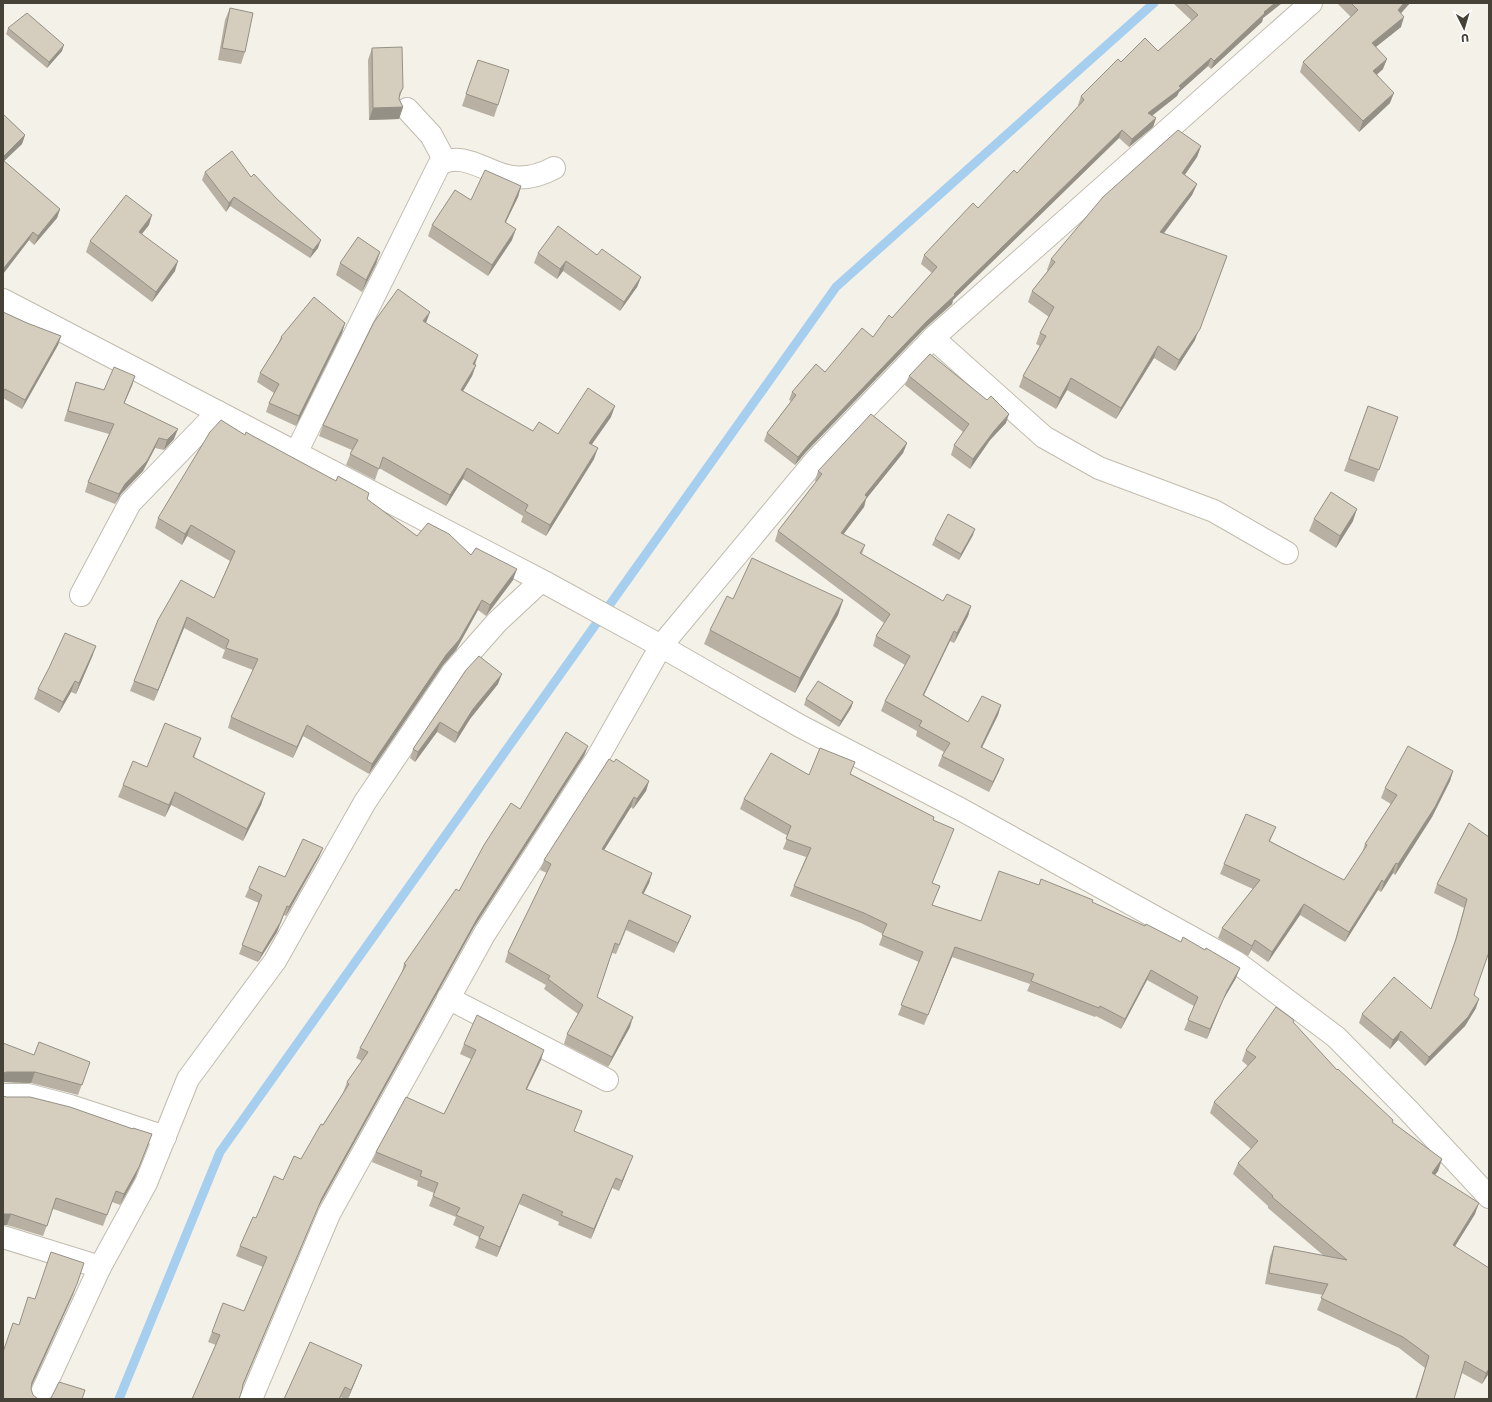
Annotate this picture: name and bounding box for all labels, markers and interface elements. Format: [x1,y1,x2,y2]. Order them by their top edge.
north arrow [1444,8,1484,48]
text: U [1460,30,1469,46]

